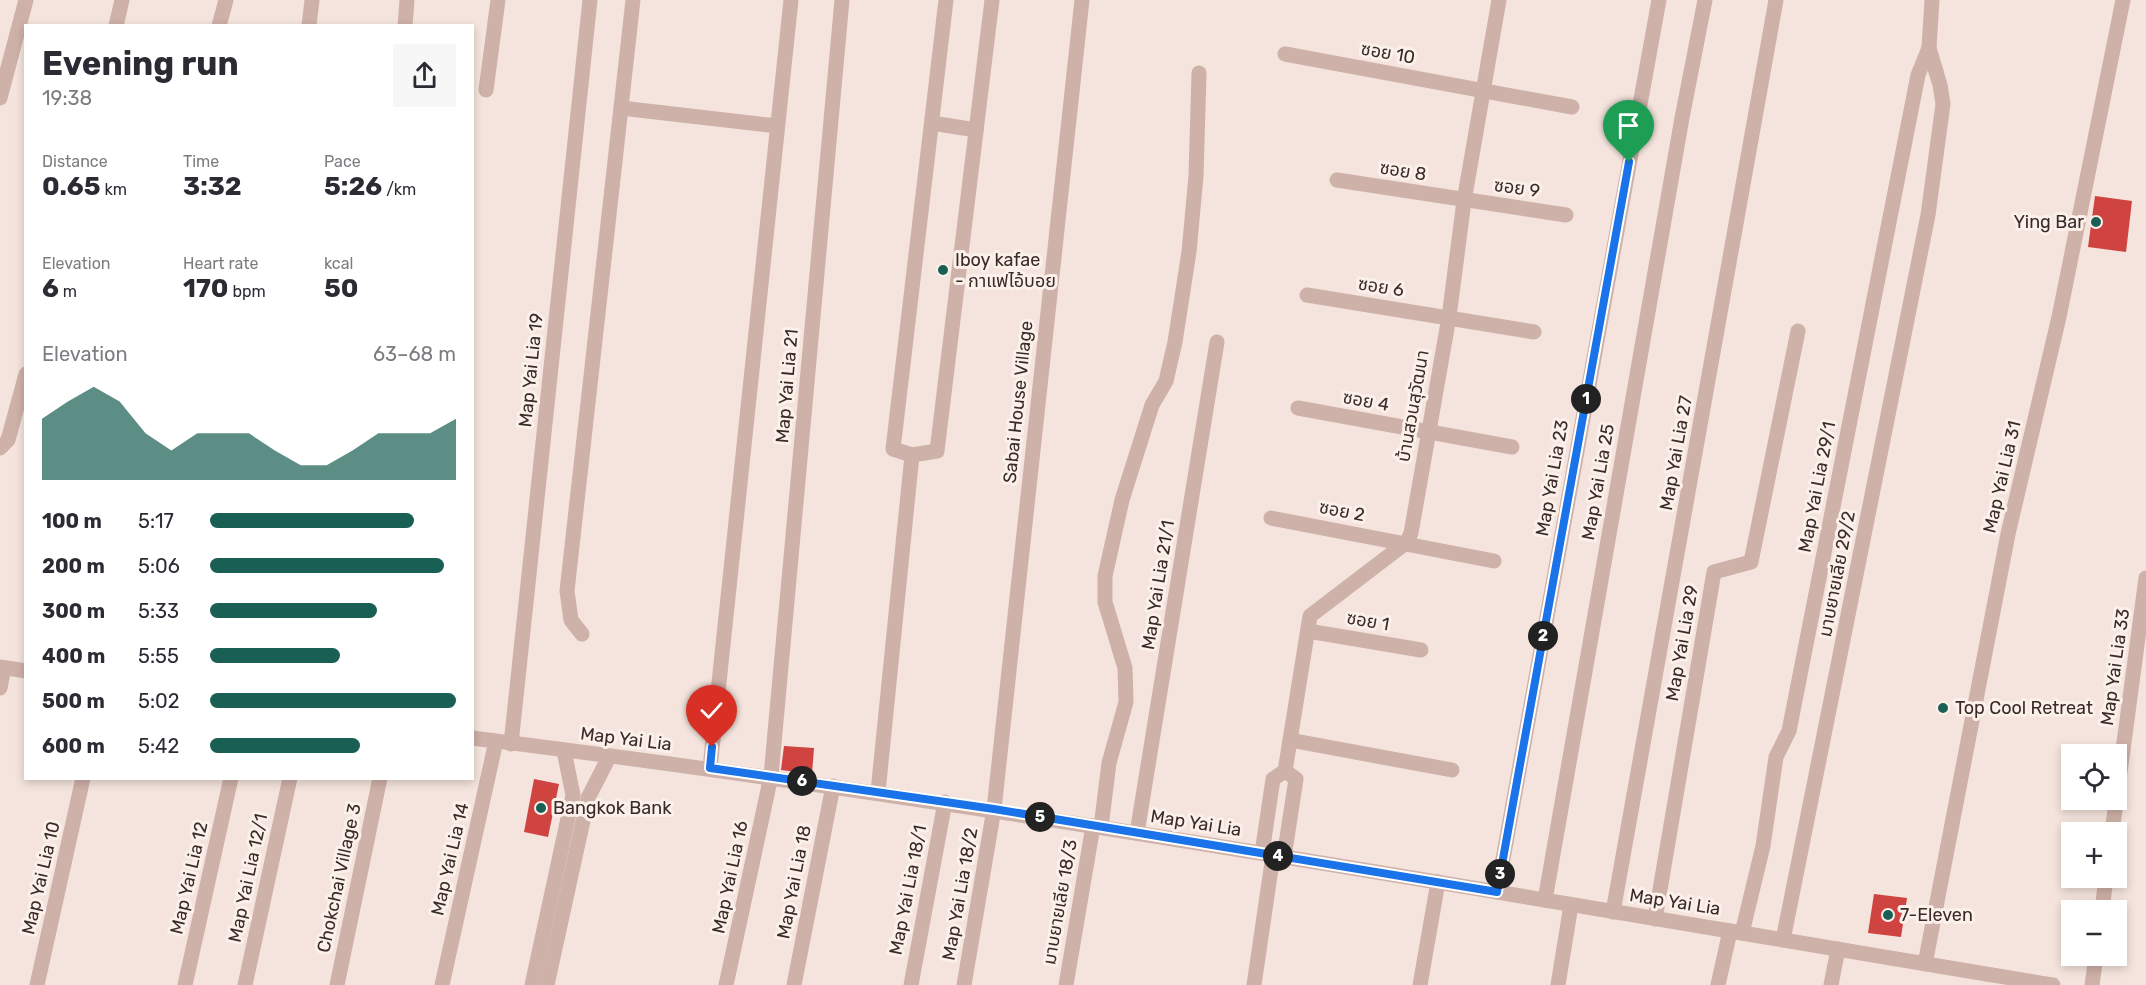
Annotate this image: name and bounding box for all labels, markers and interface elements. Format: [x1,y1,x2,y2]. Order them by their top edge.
street label: ซอย 10 [1359,37,1417,69]
text: Evening run [42,44,239,83]
button: share [393,44,456,107]
text: 19:38 [42,86,92,110]
pin [1603,100,1654,162]
icon: arrive [1612,109,1645,142]
text: Distance [42,152,108,171]
text: Time [183,152,219,171]
text: Pace [324,152,361,171]
street label: ซอย 8 [1378,156,1428,186]
text: 0.65 [42,171,100,202]
text: 3:32 [183,171,242,202]
text: 5:26 [324,171,382,202]
street label: ซอย 9 [1493,174,1541,202]
text: km [100,180,127,199]
text: /km [382,180,416,199]
place label: Ying Bar [2013,211,2084,233]
marker: Ying Bar [2089,215,2103,229]
place label: Iboy kafae - กาแฟไอ้บอย [955,249,1056,292]
text: Elevation [42,254,111,273]
text: Heart rate [183,254,258,273]
text: kcal [324,254,353,273]
marker: Iboy kafae - กาแฟไอ้บอย [936,263,950,277]
text: 6 [42,273,59,304]
text: 170 [183,273,229,304]
text: 50 [324,273,358,304]
street label: ซอย 6 [1356,273,1406,302]
text: m [59,282,77,301]
text: bpm [229,282,266,301]
street label: Map Yai Lia 19 [514,312,548,428]
street label: Sabai House Village [999,320,1037,484]
street label: Map Yai Lia 21 [771,328,803,444]
text: Elevation [42,342,128,366]
text: 63–68 m [373,342,456,366]
street label: บ้านสวนสุวัฒนา [1392,348,1434,464]
pin: 1 [1571,384,1601,414]
street label: ซอย 4 [1341,386,1391,416]
text: 1 [1582,389,1590,408]
street label: Map Yai Lia 27 [1655,394,1697,512]
street label: Map Yai Lia 23 [1531,418,1573,538]
street label: Map Yai Lia 31 [1978,419,2026,535]
street label: Map Yai Lia 29/1 [1794,420,1840,554]
street label: Map Yai Lia 25 [1577,422,1619,542]
street label: ซอย 2 [1317,496,1367,526]
text: 100 m [42,509,102,533]
text: 5:17 [138,509,174,533]
street label: มาบยายเลีย 29/2 [1814,509,1860,639]
street label: Map Yai Lia 21/1 [1137,519,1179,651]
text: 200 m [42,554,105,578]
text: 5:06 [138,554,180,578]
street label: Map Yai Lia 29 [1661,583,1703,703]
text: 300 m [42,599,105,623]
text: 5:33 [138,599,179,623]
street label: ซอย 1 [1345,606,1391,636]
street label: Map Yai Lia 33 [2096,607,2134,727]
pin: 2 [1528,621,1558,651]
text: 2 [1538,626,1548,645]
text: 400 m [42,644,105,668]
text: 5:55 [138,644,179,668]
pin [686,685,737,747]
text: 500 m [42,689,105,713]
text: 5:02 [138,689,179,713]
icon: check [695,694,728,727]
place label: Top Cool Retreat [1955,697,2093,719]
marker: Top Cool Retreat [1936,701,1950,715]
street label: Map Yai Lia [579,722,673,756]
text: 600 m [42,734,105,758]
text: 5:42 [138,734,179,758]
map controls [2061,744,2127,966]
button: locate [2061,744,2127,810]
pin: 6 [787,766,817,796]
text: 6 [797,771,807,790]
place label: Bangkok Bank [553,797,672,819]
street label: Map Yai Lia 14 [426,800,474,918]
street label: Chokchai Village 3 [312,801,366,955]
marker: Bangkok Bank [534,801,548,815]
pin: 5 [1025,802,1055,832]
street label: Map Yai Lia [1149,805,1243,841]
text: 5 [1035,807,1045,826]
street label: Map Yai Lia 12/1 [224,812,272,944]
street label: Map Yai Lia 16 [707,818,753,935]
street label: Map Yai Lia 10 [17,819,65,937]
street label: Map Yai Lia 12 [165,820,213,936]
button: + [2061,822,2127,888]
street label: Map Yai Lia 18 [772,823,816,941]
street label: Map Yai Lia 18/1 [885,823,931,957]
street label: Map Yai Lia 18/2 [938,826,982,962]
street label: มาบยายเลีย 18/3 [1038,838,1082,966]
pin: 4 [1263,841,1293,871]
text: 4 [1273,846,1283,865]
pin: 3 [1485,859,1515,889]
text: 3 [1495,864,1505,883]
street label: Map Yai Lia [1628,884,1722,920]
button: − [2061,900,2127,966]
place label: 7-Eleven [1900,904,1973,926]
marker: 7-Eleven [1881,908,1895,922]

